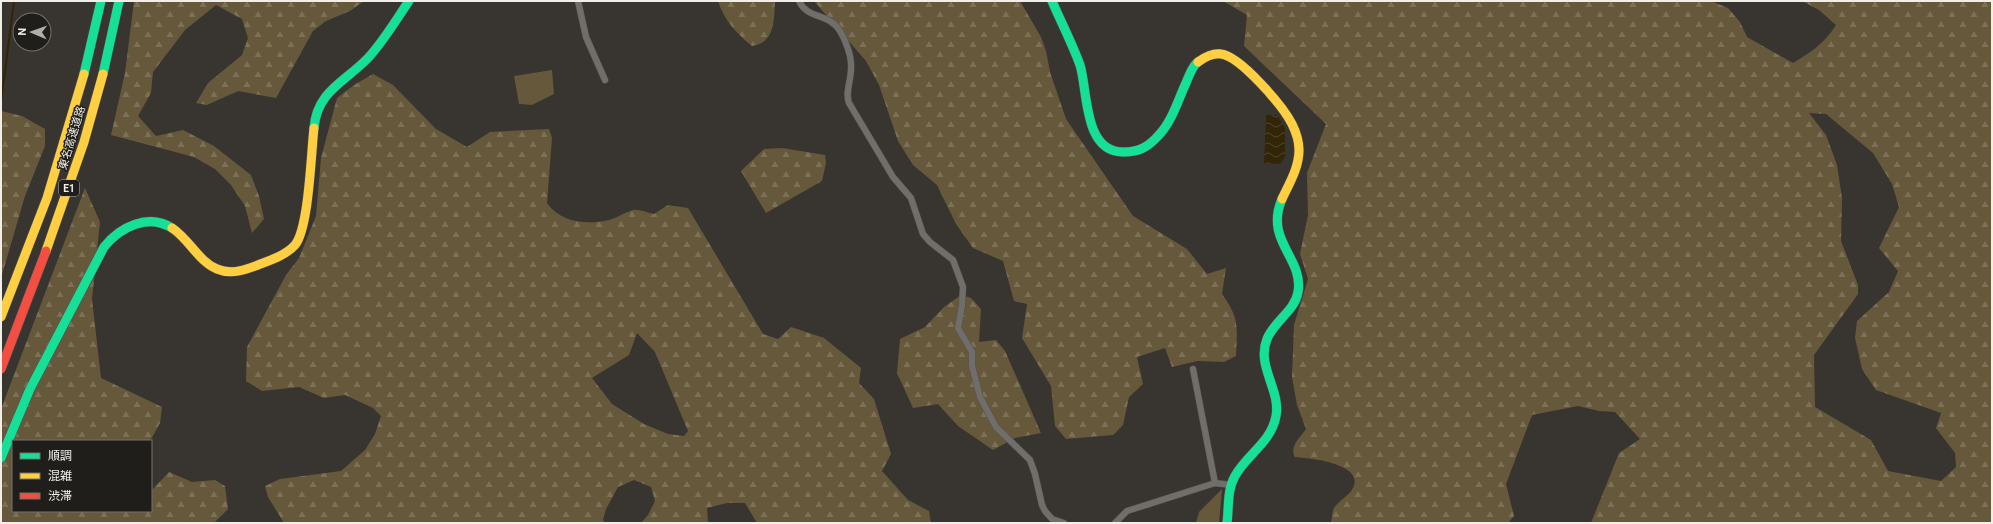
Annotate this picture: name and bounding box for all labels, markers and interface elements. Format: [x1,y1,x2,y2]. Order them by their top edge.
north arrow [12,12,52,52]
text: N [16,27,29,36]
street label: 東名高速道路 [56,105,88,171]
road number: E1 [59,180,79,196]
legend [12,440,152,512]
text: 順調 [48,449,72,463]
text: 混雑 [48,469,72,483]
text: 渋滞 [48,489,72,503]

